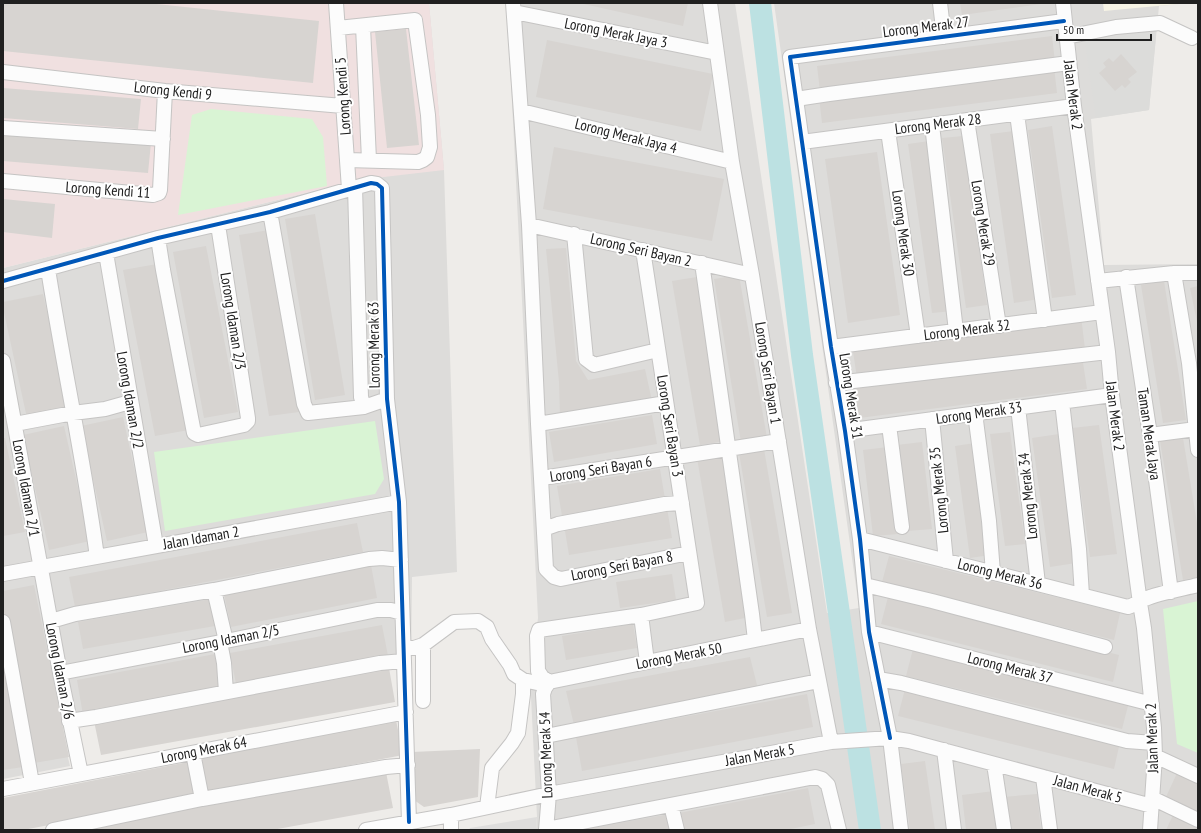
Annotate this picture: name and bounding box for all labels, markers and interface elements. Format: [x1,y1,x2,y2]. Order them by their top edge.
street label: Lorong Merak 27 [882,12,970,41]
street label: Lorong Merak Jaya 3 [563,13,669,52]
scale bar [1057,16,1151,42]
text: 50 m [1063,22,1084,37]
street label: Lorong Kendi 5 [330,56,355,136]
street label: Jalan Merak 2 [1060,58,1087,131]
street label: Lorong Kendi 9 [133,77,213,104]
street label: Lorong Merak 28 [894,109,982,138]
street label: Lorong Merak Jaya 4 [573,114,679,157]
street label: Lorong Kendi 11 [65,177,151,202]
street label: Lorong Merak 29 [967,179,1000,267]
street label: Lorong Merak 30 [888,189,919,278]
street label: Lorong Seri Bayan 2 [589,229,694,270]
street label: Lorong Idaman 2/3 [216,271,251,371]
street label: Lorong Merak 63 [363,301,384,389]
street label: Lorong Merak 32 [923,315,1011,344]
street label: Lorong Seri Bayan 1 [751,320,786,425]
street label: Lorong Idaman 2/2 [113,350,148,450]
street label: Lorong Merak 31 [835,352,868,440]
street label: Lorong Seri Bayan 3 [653,373,688,478]
street label: Jalan Merak 2 [1102,379,1129,452]
street label: Taman Merak Jaya [1134,387,1165,481]
street label: Lorong Merak 33 [935,397,1023,428]
street label: Lorong Idaman 2/1 [9,438,44,538]
street label: Lorong Merak 35 [925,446,952,534]
street label: Lorong Seri Bayan 6 [548,451,654,486]
street label: Lorong Merak 34 [1013,452,1041,540]
street label: Jalan Idaman 2 [160,521,241,554]
street label: Lorong Seri Bayan 8 [569,546,674,585]
street label: Lorong Merak 36 [956,554,1045,593]
street label: Lorong Idaman 2/5 [181,620,281,657]
street label: Lorong Idaman 2/6 [42,621,79,721]
street label: Lorong Merak 50 [634,638,724,673]
street label: Lorong Merak 37 [966,648,1055,687]
street label: Jalan Merak 2 [1141,703,1162,774]
street label: Lorong Merak 54 [534,711,557,799]
street label: Lorong Merak 64 [159,732,249,767]
street label: Jalan Merak 5 [723,739,796,770]
street label: Jalan Merak 5 [1051,770,1124,807]

